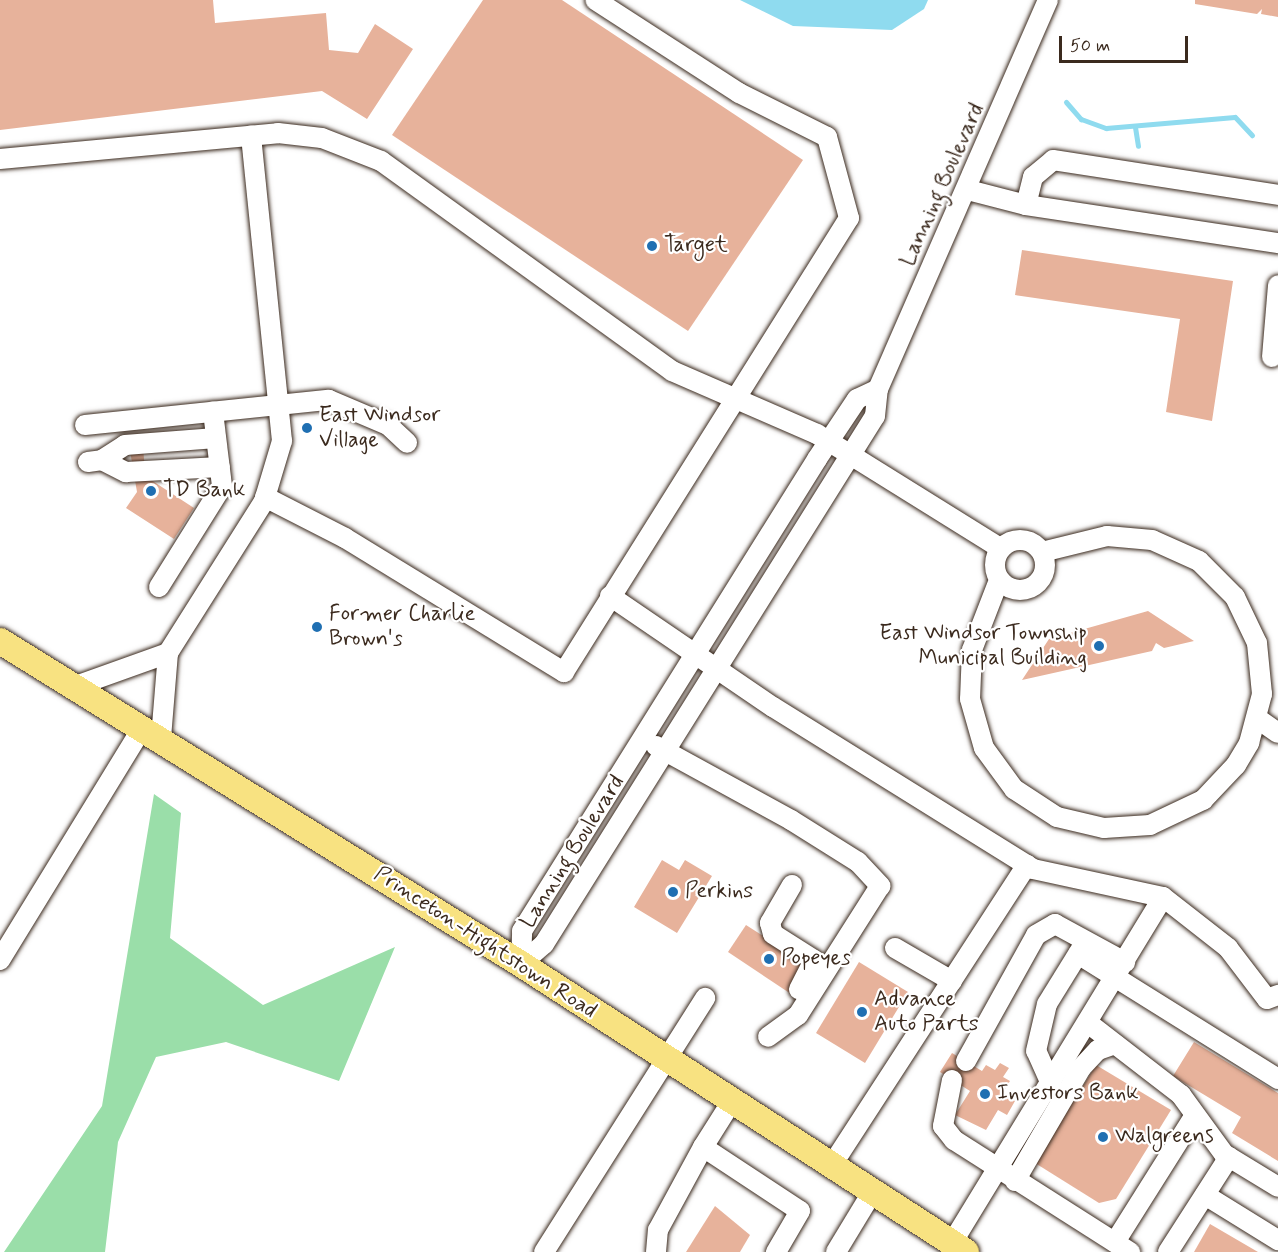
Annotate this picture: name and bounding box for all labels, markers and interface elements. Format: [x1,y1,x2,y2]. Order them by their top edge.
scale bar [1062,24,1191,62]
text: 50 m [1070,34,1110,58]
street label: Lanning Boulevard [896,100,990,270]
place label: Target [664,233,728,259]
marker: Target [645,239,659,253]
place label: East Windsor Village [319,402,440,454]
marker: East Windsor Village [300,421,314,435]
place label: TD Bank [163,478,245,504]
marker: TD Bank [144,484,158,498]
place label: Former Charlie Brown's [329,601,481,652]
marker: Former Charlie Brown's [310,620,324,634]
place label: East Windsor Township Municipal Building [876,620,1087,672]
marker: East Windsor Township Municipal Building [1092,639,1106,653]
street label: Lanning Boulevard [516,771,630,933]
street label: Princeton-Hightstown Road [369,861,601,1025]
place label: Perkins [685,879,753,905]
marker: Perkins [666,885,680,899]
place label: Popeyes [781,946,851,972]
marker: Popeyes [762,952,776,966]
place label: Advance Auto Parts [874,986,975,1038]
marker: Advance Auto Parts [855,1005,869,1019]
place label: Investors Bank [997,1081,1138,1107]
marker: Investors Bank [978,1087,992,1101]
place label: Walgreens [1115,1124,1214,1150]
marker: Walgreens [1096,1130,1110,1144]

